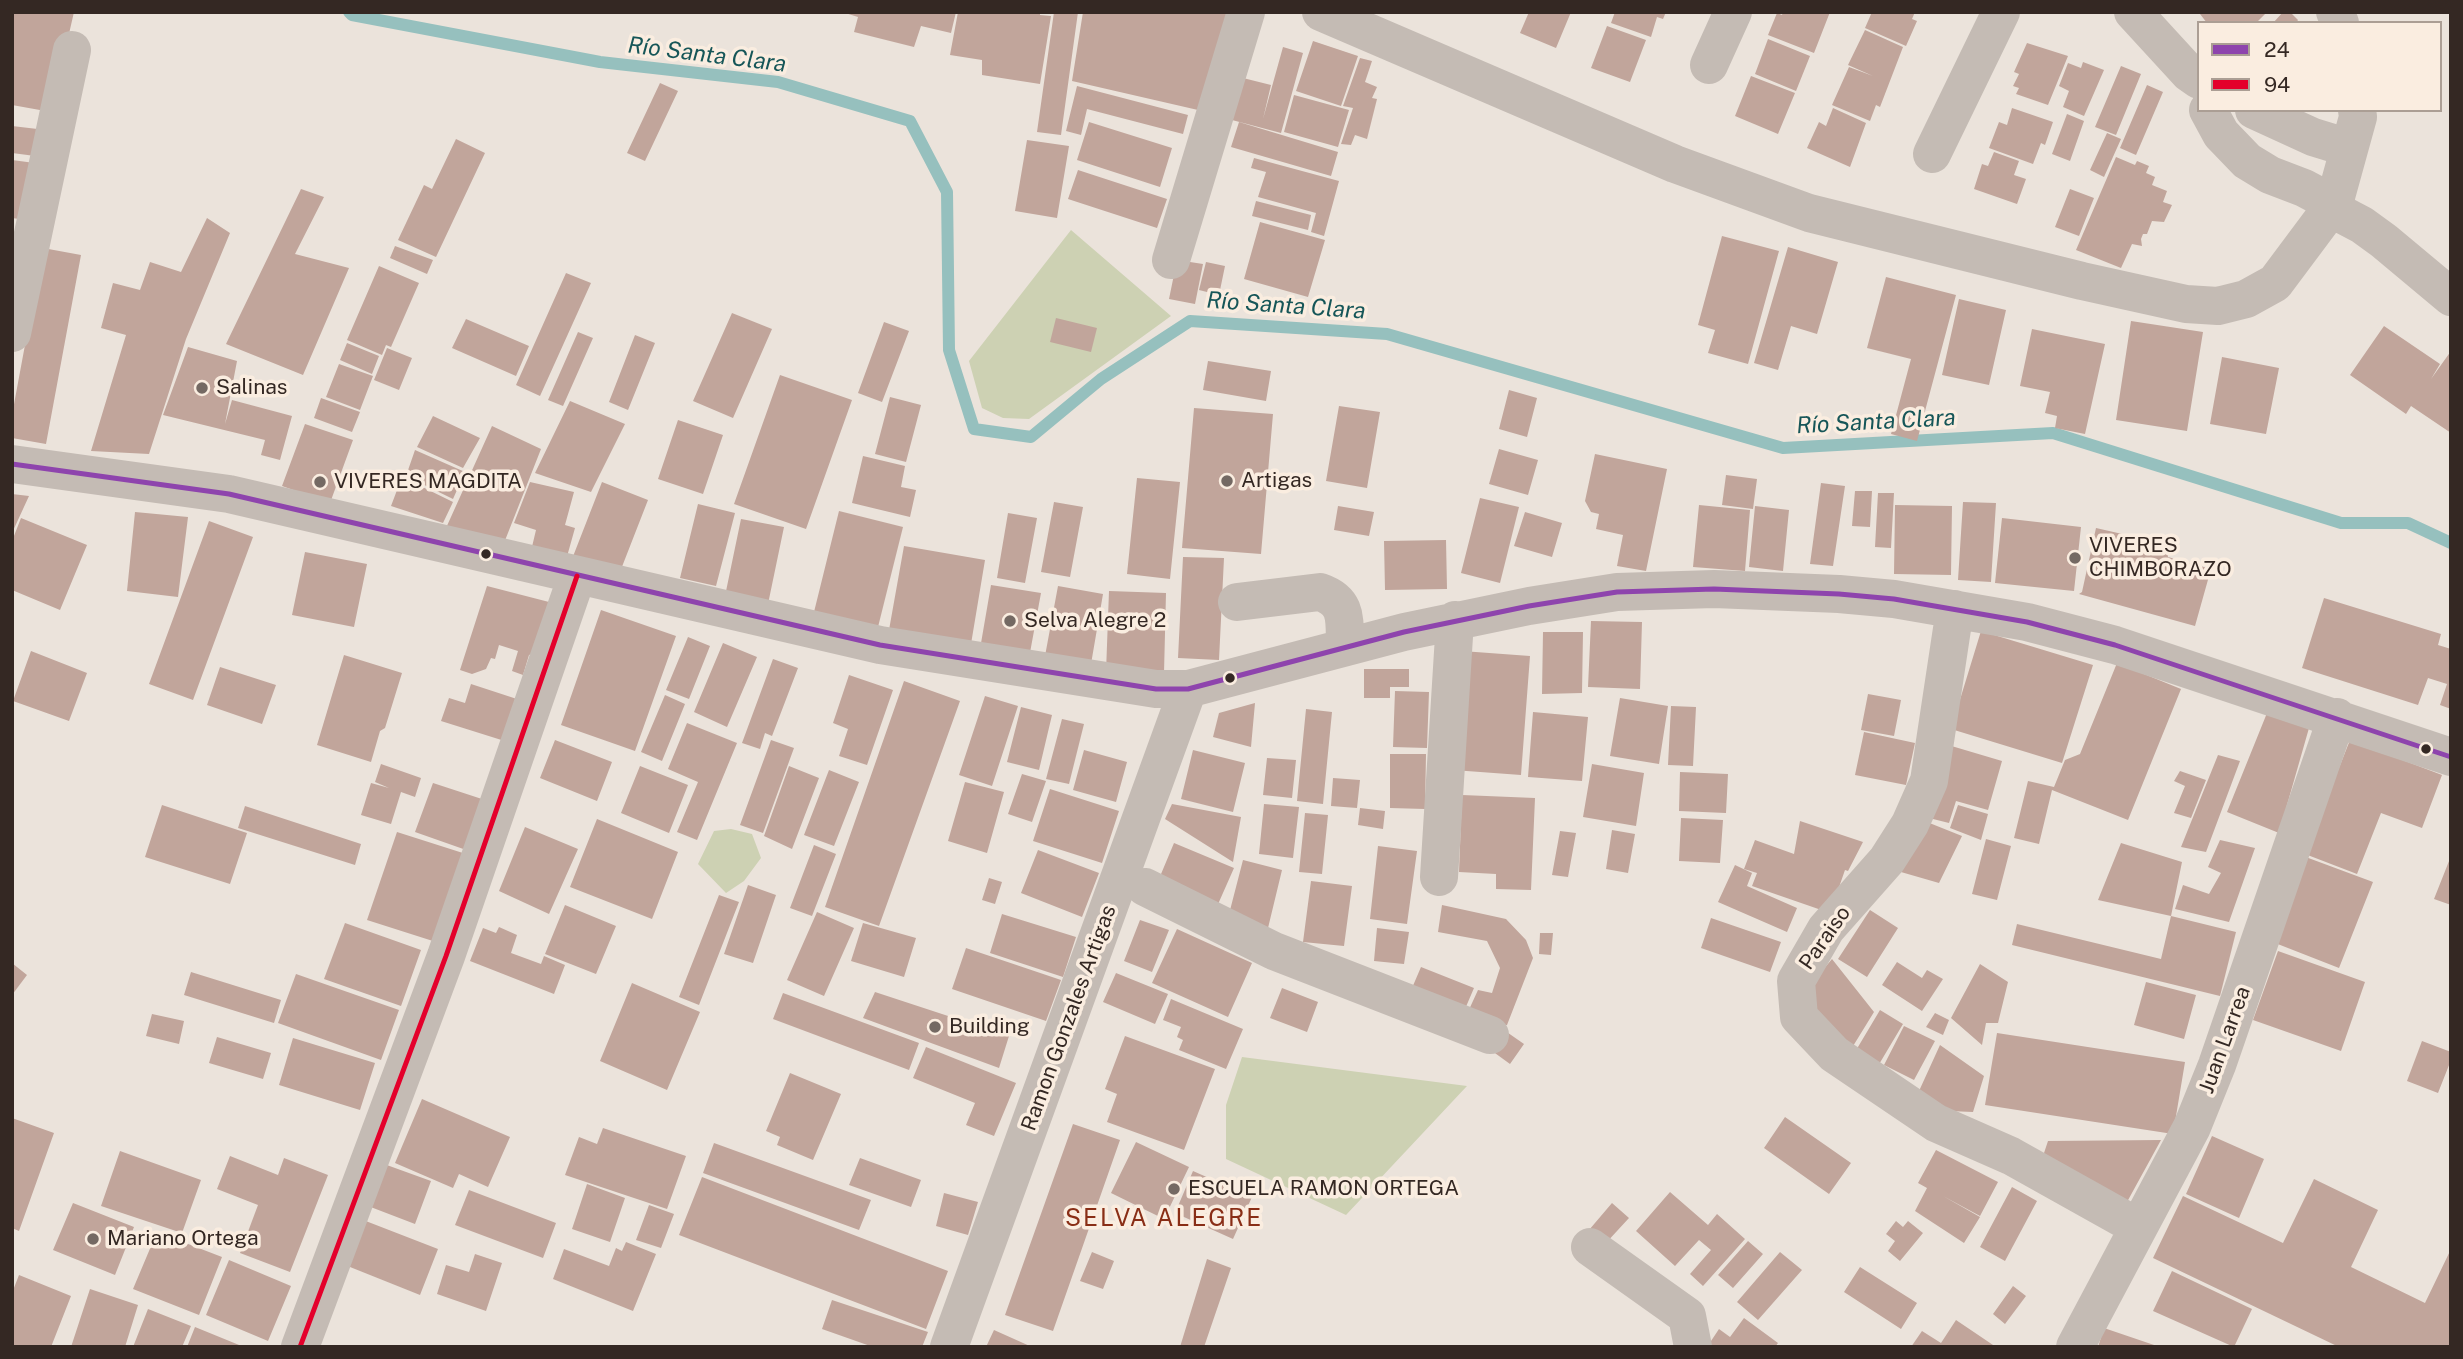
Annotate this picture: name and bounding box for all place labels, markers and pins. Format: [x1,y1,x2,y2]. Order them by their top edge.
place label: Salinas [216,375,287,401]
marker: Salinas [194,380,210,396]
place label: Artigas [1241,468,1312,494]
place label: VIVERES MAGDITA [334,469,522,495]
marker: Artigas [1219,473,1235,489]
marker: VIVERES MAGDITA [312,474,328,490]
place label: VIVERES CHIMBORAZO [2089,533,2232,583]
unlabelled marker [479,547,493,561]
marker: VIVERES CHIMBORAZO [2067,550,2083,566]
place label: Selva Alegre 2 [1024,608,1166,634]
marker: Selva Alegre 2 [1002,613,1018,629]
unlabelled marker [1223,671,1237,685]
unlabelled marker [2419,742,2433,756]
place label: Building [949,1014,1030,1040]
marker: Building [927,1019,943,1035]
place label: ESCUELA RAMON ORTEGA [1188,1176,1459,1202]
marker: ESCUELA RAMON ORTEGA [1166,1181,1182,1197]
place label: Mariano Ortega [107,1226,259,1252]
marker: Mariano Ortega [85,1231,101,1247]

